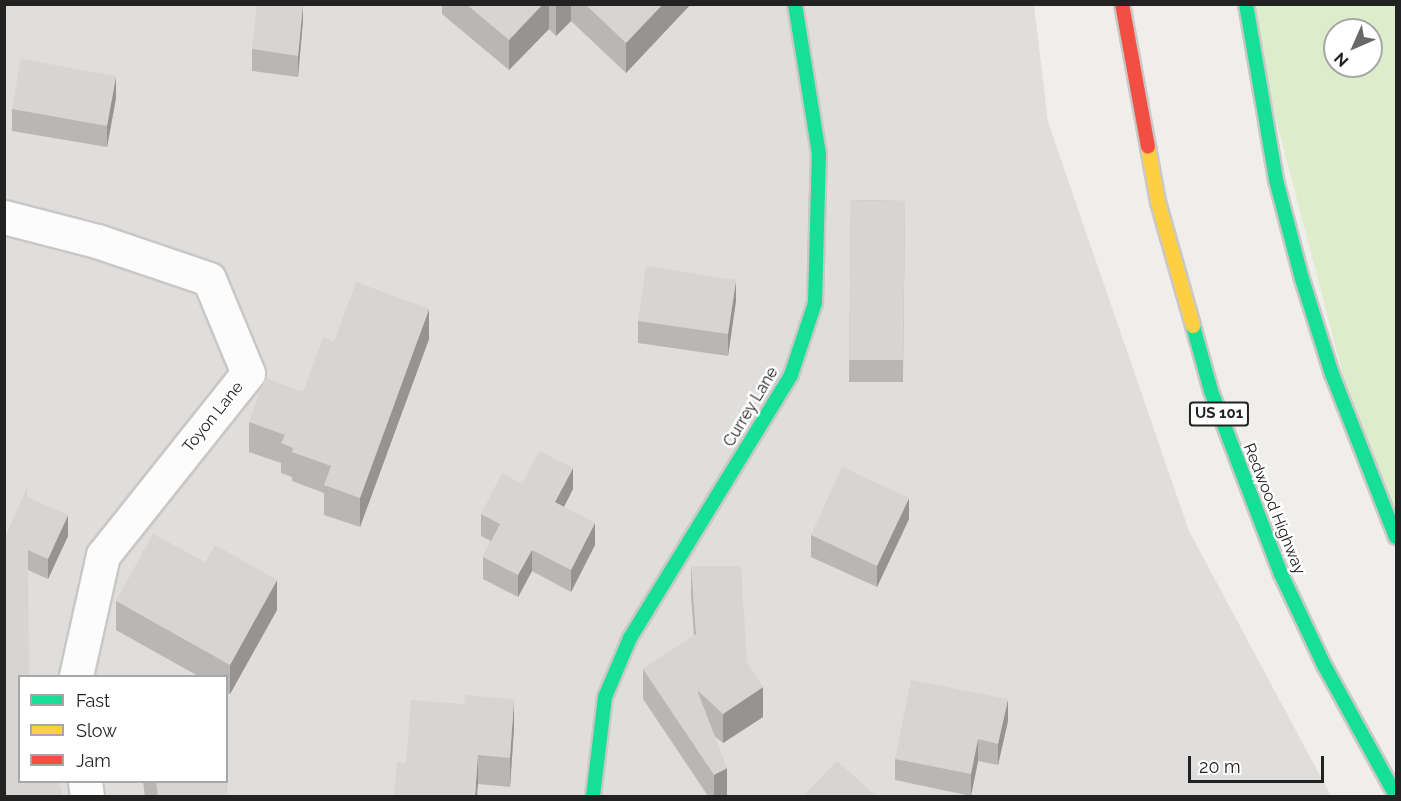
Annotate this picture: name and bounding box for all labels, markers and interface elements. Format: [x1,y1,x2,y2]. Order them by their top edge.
north arrow [1323,18,1383,78]
text: N [1330,49,1352,71]
street label: Currey Lane [720,363,782,451]
street label: Toyon Lane [179,378,247,456]
road number: US 101 [1188,402,1250,426]
street label: Redwood Highway [1239,441,1309,577]
legend [18,675,228,783]
text: Fast [76,690,110,711]
text: Slow [76,720,117,741]
scale bar [1191,744,1328,782]
text: Jam [76,750,111,771]
text: 20 m [1199,756,1241,777]

